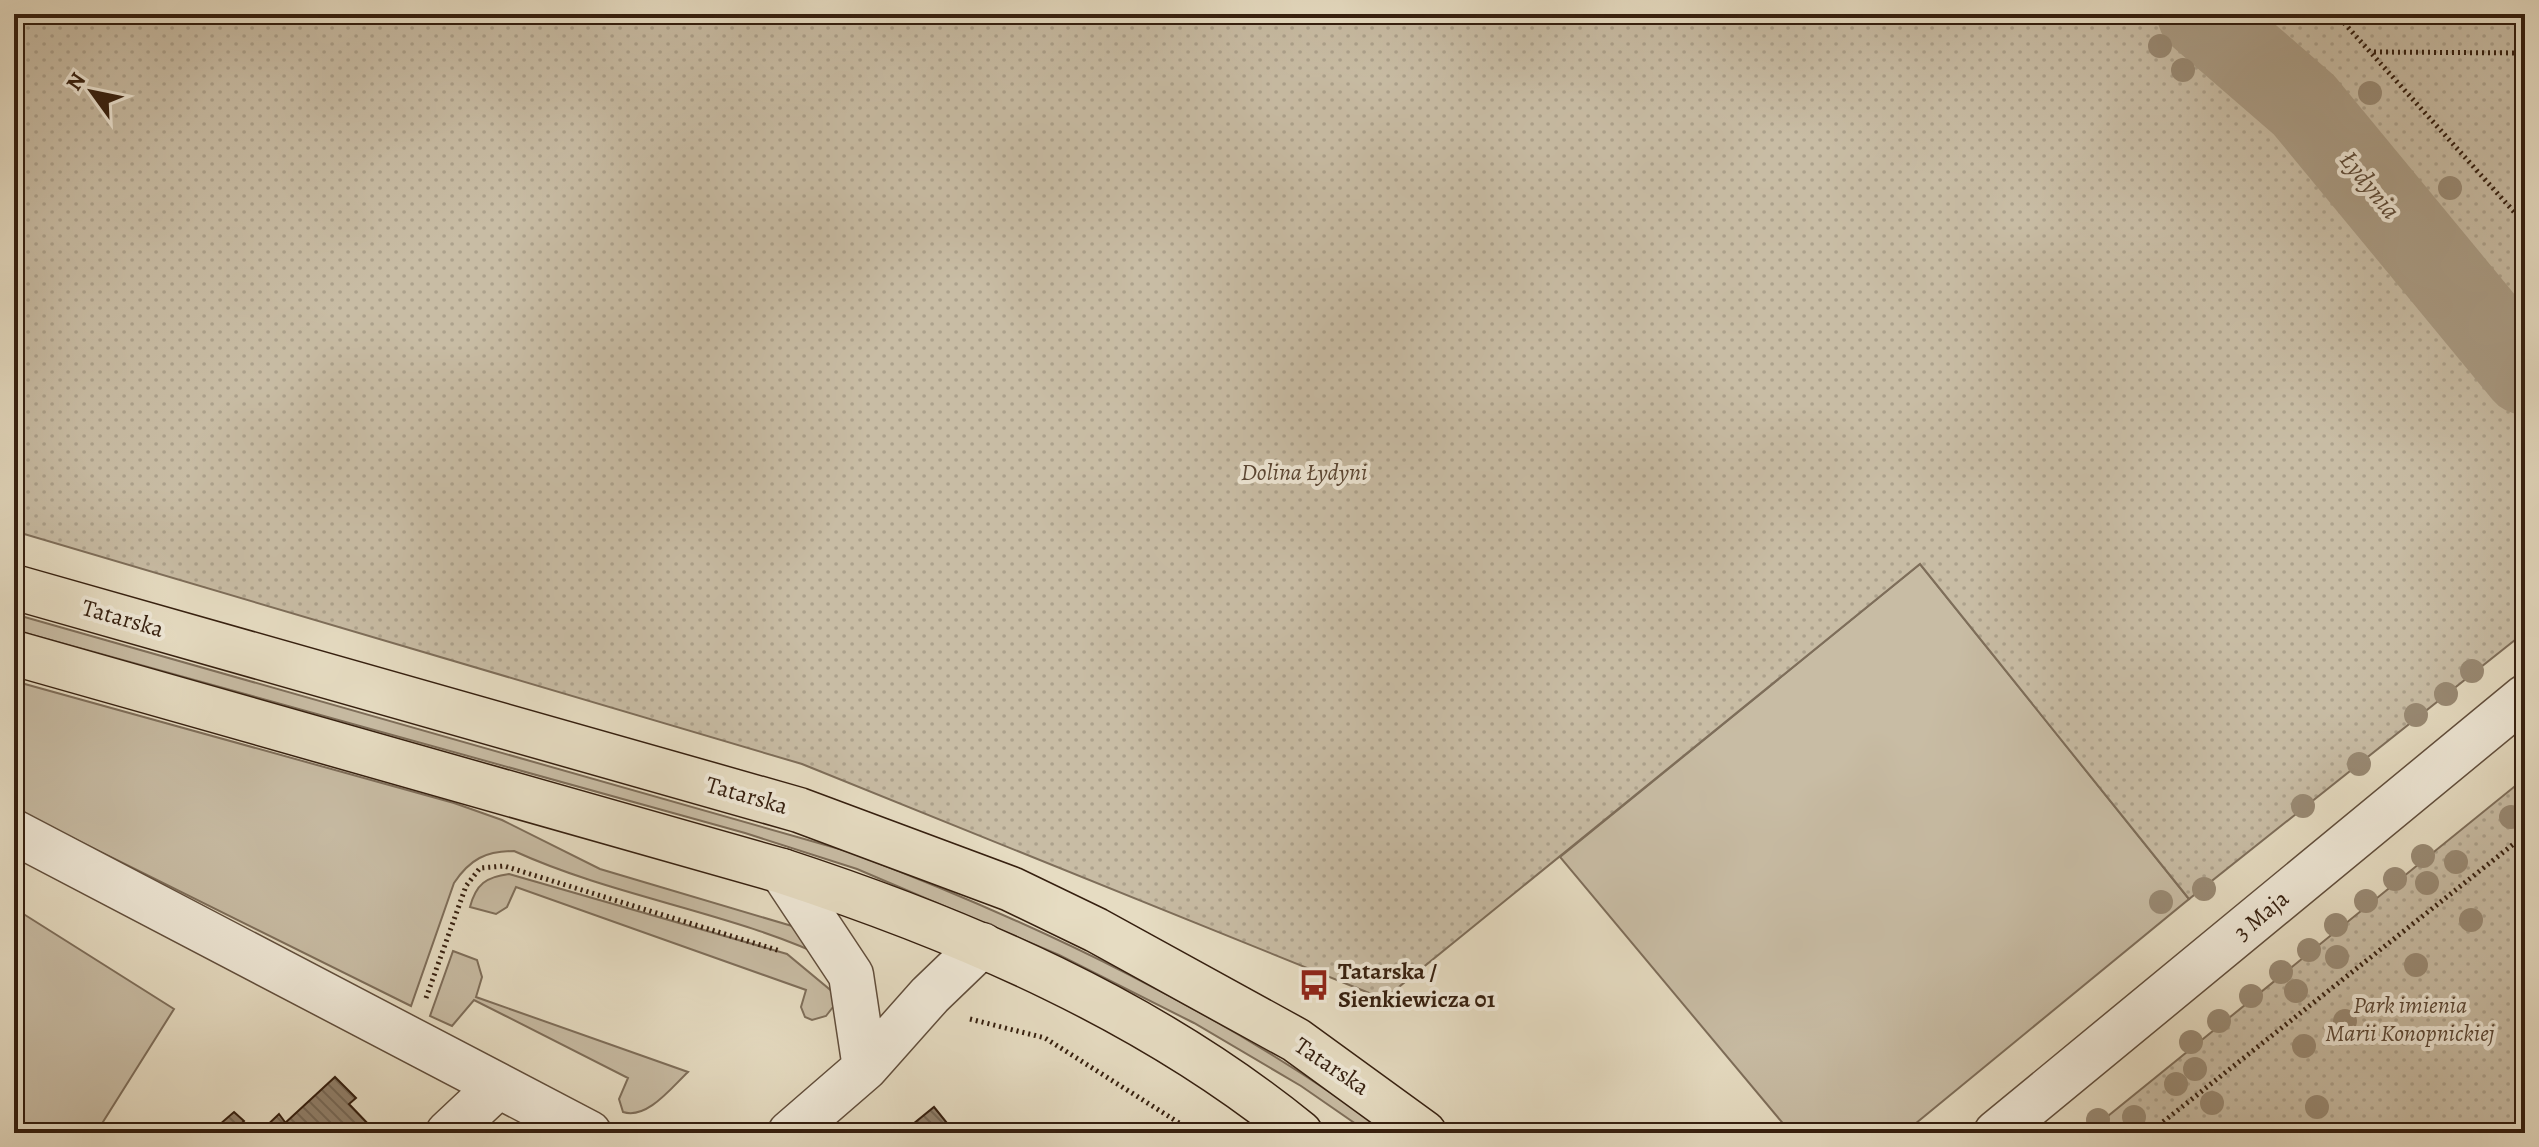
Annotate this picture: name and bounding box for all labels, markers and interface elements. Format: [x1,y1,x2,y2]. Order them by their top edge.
north arrow [52,52,132,132]
text: N [59,67,93,97]
water label: Łydynia [2332,143,2408,227]
park label: Dolina Łydyni [1241,456,1367,488]
street label: Tatarska [78,591,168,645]
street label: Tatarska [702,768,792,822]
street label: 3 Maja [2227,882,2296,948]
place label: Tatarska / Sienkiewicza 01 [1338,955,1496,1015]
bus stop icon: Tatarska / Sienkiewicza 01 [1297,968,1331,1002]
park label: Park imienia Marii Konopnickiej [2325,989,2495,1049]
street label: Tatarska [1288,1029,1376,1103]

